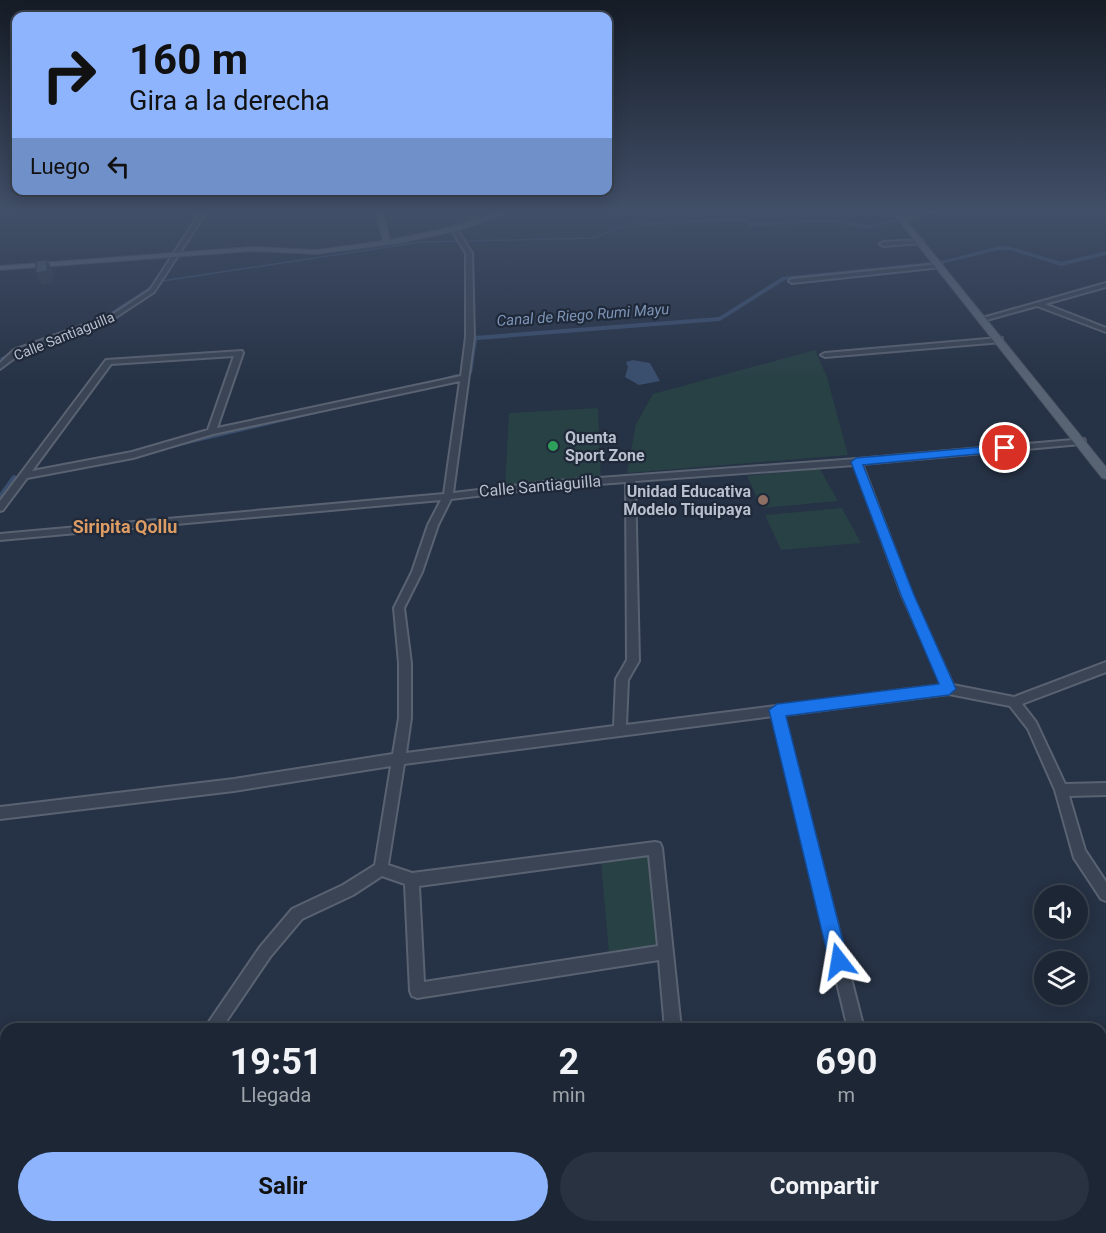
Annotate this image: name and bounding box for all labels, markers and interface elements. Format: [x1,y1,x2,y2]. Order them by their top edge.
text: 160 m [129,35,248,84]
icon: right [30,36,108,114]
text: Gira a la derecha [129,85,330,117]
icon: left [102,150,135,183]
text: Luego [30,154,90,179]
water label: Canal de Riego Rumi Mayu [496,300,670,330]
street label: Calle Santiaguilla [11,309,117,363]
pin [979,422,1030,473]
place label: Quenta Sport Zone [565,428,645,465]
icon: arrive [988,431,1021,464]
marker: Quenta Sport Zone [546,439,560,453]
street label: Calle Santiaguilla [478,471,602,501]
place label: Unidad Educativa Modelo Tiquipaya [623,482,751,519]
marker: Unidad Educativa Modelo Tiquipaya [756,493,770,507]
district label: Siripita Qollu [73,516,177,537]
map controls [1034,885,1088,1005]
button: sound [1034,885,1088,939]
position arrow [807,929,871,993]
button: layers [1034,951,1088,1005]
text: 19:51 [230,1041,322,1083]
text: 2 [559,1041,579,1083]
text: 690 [815,1041,877,1083]
text: Llegada [241,1083,311,1107]
text: min [552,1083,586,1107]
text: m [838,1083,855,1107]
button: Salir [18,1152,548,1221]
button: Compartir [560,1152,1089,1221]

